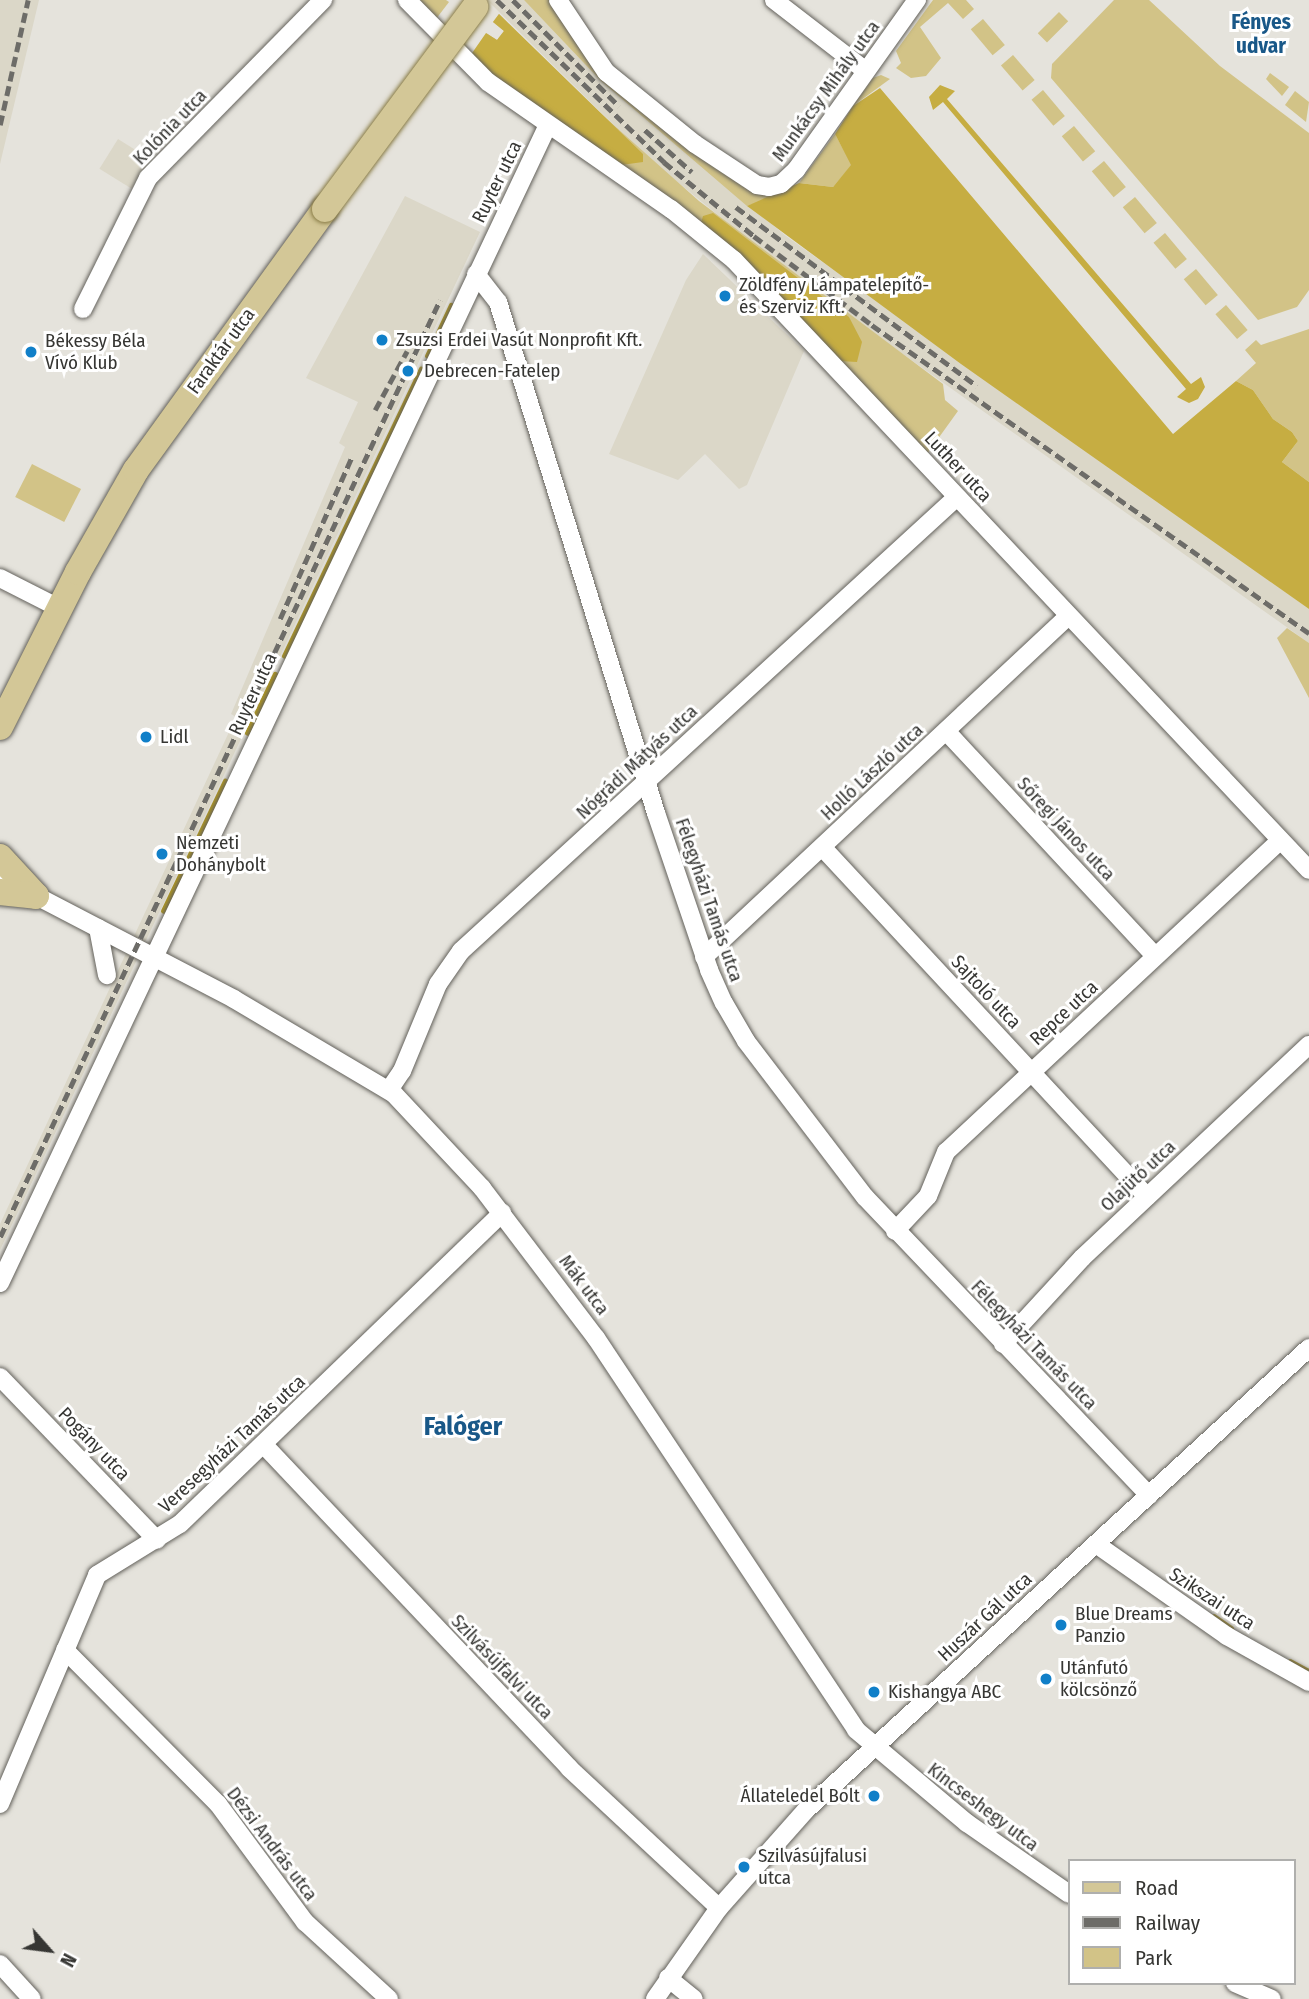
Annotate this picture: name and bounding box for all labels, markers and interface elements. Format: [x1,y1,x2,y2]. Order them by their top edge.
district label: Fényes udvar [1231,9,1291,59]
street label: Munkácsy Mihály utca [767,16,885,166]
street label: Kolónia utca [128,84,212,170]
street label: Ruyter utca [467,137,527,227]
place label: Zöldfény Lámpatelepítő- és Szerviz Kft. [739,274,929,318]
marker: Zöldfény Lámpatelepítő- és Szerviz Kft. [717,288,733,304]
street label: Faraktár utca [182,304,260,398]
place label: Zsuzsi Erdei Vasút Nonprofit Kft. [396,329,642,351]
place label: Békessy Béla Vívó Klub [45,330,146,374]
marker: Zsuzsi Erdei Vasút Nonprofit Kft. [374,332,390,348]
marker: Békessy Béla Vívó Klub [23,344,39,360]
place label: Debrecen-Fatelep [424,360,560,382]
marker: Debrecen-Fatelep [398,361,418,381]
street label: Luther utca [920,427,996,507]
street label: Ruyter utca [224,649,282,739]
street label: Nógrádi Mátyás utca [572,700,702,824]
street label: Holló László utca [816,719,928,825]
place label: Lidl [160,726,188,748]
marker: Lidl [138,729,154,745]
street label: Sőregi János utca [1012,772,1120,886]
street label: Félegyházi Tamás utca [670,815,748,985]
place label: Nemzeti Dohánybolt [176,832,266,876]
marker: Nemzeti Dohánybolt [154,846,170,862]
street label: Sajtoló utca [946,951,1026,1033]
street label: Repce utca [1025,976,1103,1050]
street label: Olajütő utca [1096,1136,1180,1216]
street label: Mák utca [554,1250,614,1320]
street label: Félegyházi Tamás utca [966,1275,1102,1415]
street label: Veresegyházi Tamás utca [154,1370,310,1518]
street label: Pogány utca [53,1403,135,1485]
district label: Falóger [424,1411,502,1443]
street label: Szikszai utca [1165,1563,1259,1635]
street label: Huszár Gál utca [933,1568,1037,1666]
place label: Blue Dreams Panzio [1075,1603,1173,1647]
street label: Szilvásújfalvi utca [446,1610,558,1724]
marker: Blue Dreams Panzio [1053,1617,1069,1633]
place label: Utánfutó kölcsönző [1060,1657,1137,1701]
marker: Utánfutó kölcsönző [1038,1671,1054,1687]
place label: Kishangya ABC [888,1681,1001,1703]
marker: Kishangya ABC [866,1684,882,1700]
street label: Kincseshegy utca [923,1758,1043,1856]
street label: Dézsi András utca [222,1783,322,1905]
place label: Állateledel Bolt [740,1785,860,1807]
marker: Állateledel Bolt [866,1788,882,1804]
place label: Szilvásújfalusi utca [758,1845,867,1889]
marker: Szilvásújfalusi utca [736,1859,752,1875]
legend [1068,1859,1295,1985]
text: Road [1135,1875,1179,1901]
text: Railway [1135,1910,1200,1936]
north arrow [14,1915,84,1985]
text: Park [1135,1945,1172,1971]
text: N [55,1950,81,1971]

